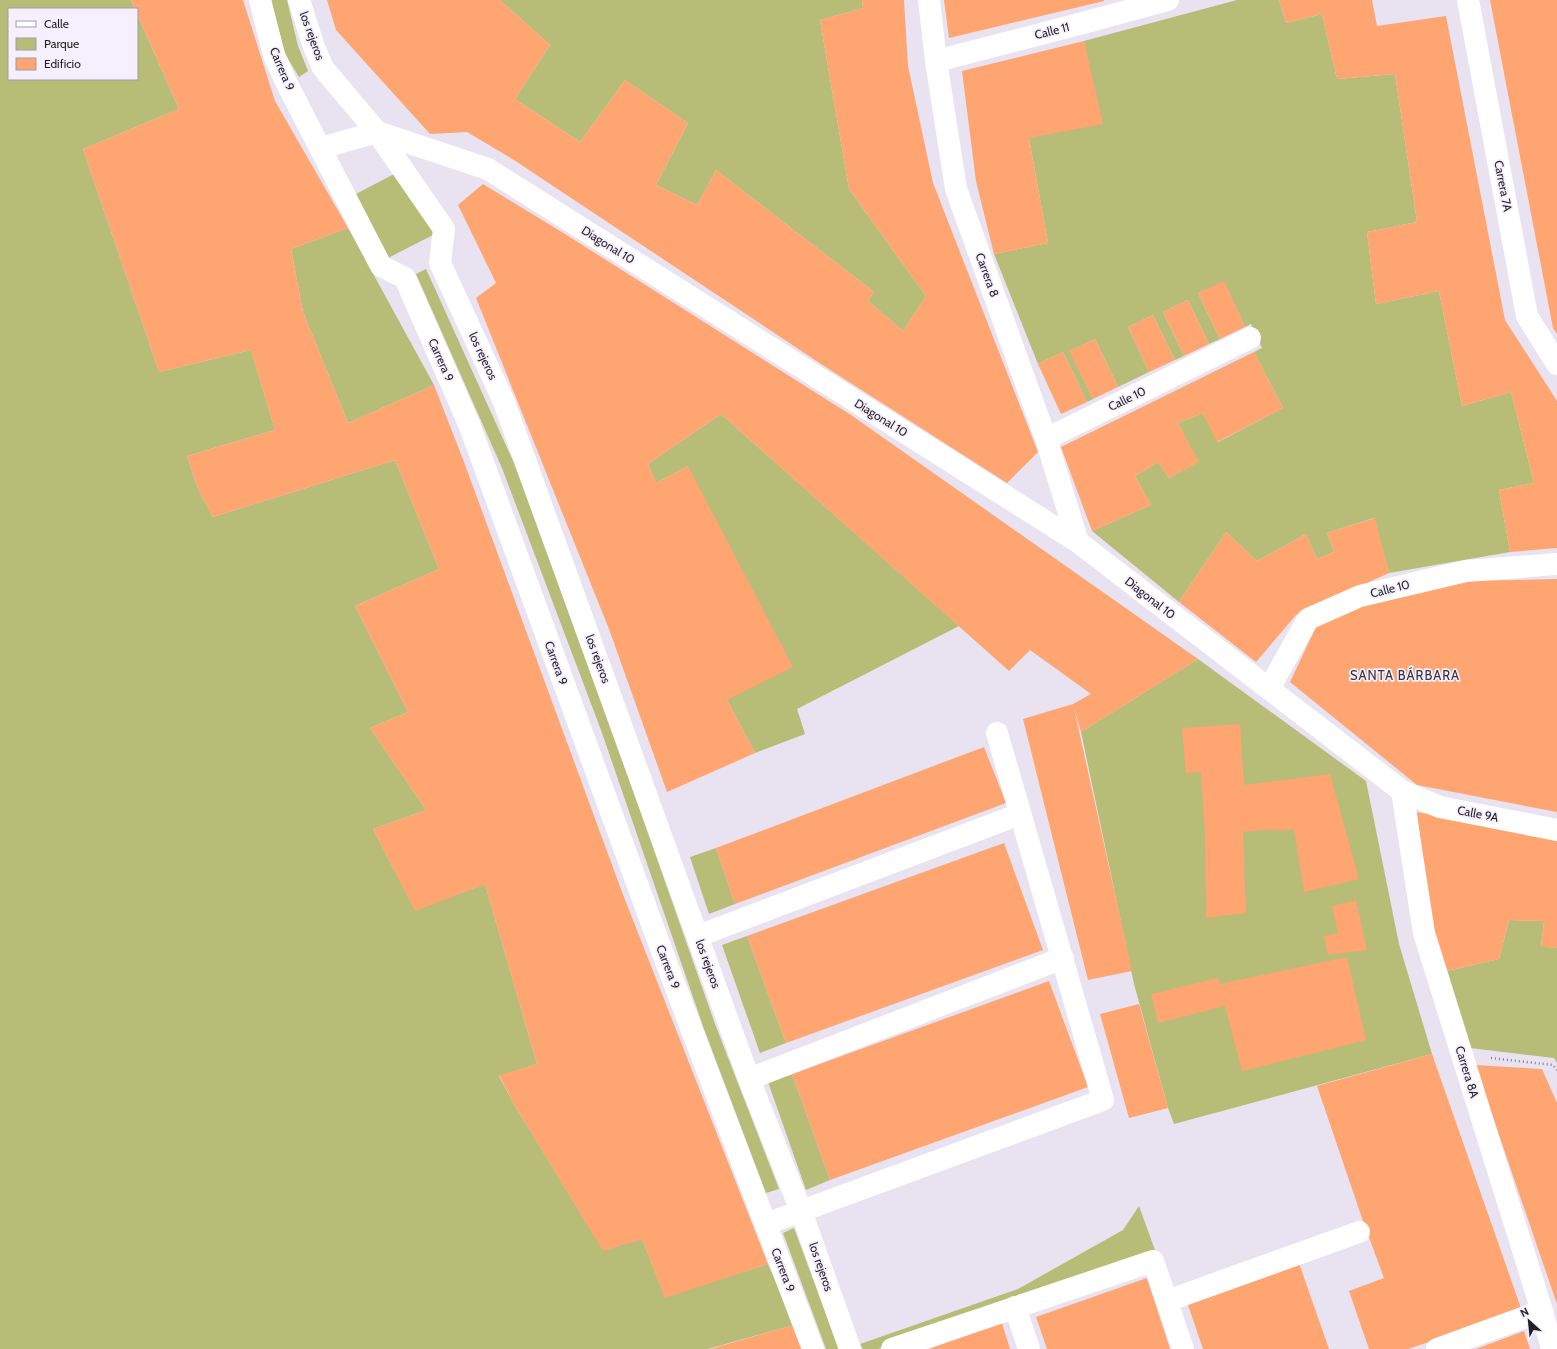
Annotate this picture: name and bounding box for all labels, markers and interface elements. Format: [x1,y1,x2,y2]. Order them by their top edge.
legend [8,8,138,80]
street label: los rejeros [297,9,328,62]
text: Calle [44,16,69,31]
street label: Calle 11 [1033,19,1071,42]
text: Parque [44,36,79,51]
street label: Carrera 9 [267,45,298,93]
text: Edificio [44,56,81,71]
street label: Carrera 7A [1491,159,1516,213]
street label: Diagonal 10 [579,222,638,267]
street label: Carrera 8 [973,251,1002,299]
street label: los rejeros [466,330,501,382]
street label: Carrera 9 [425,336,458,384]
street label: Calle 10 [1106,383,1148,414]
street label: Diagonal 10 [852,395,911,440]
street label: Diagonal 10 [1122,573,1178,622]
street label: Calle 10 [1369,576,1411,601]
street label: los rejeros [583,632,614,685]
street label: Carrera 9 [542,639,571,687]
district label: SANTA BÁRBARA [1350,666,1460,683]
street label: Calle 9A [1456,802,1500,825]
street label: los rejeros [693,937,724,990]
street label: Carrera 9 [653,943,684,991]
street label: Carrera 8A [1452,1044,1483,1100]
street label: los rejeros [806,1240,837,1293]
street label: Carrera 9 [768,1246,799,1294]
north arrow [1509,1301,1549,1341]
text: N [1518,1304,1531,1320]

